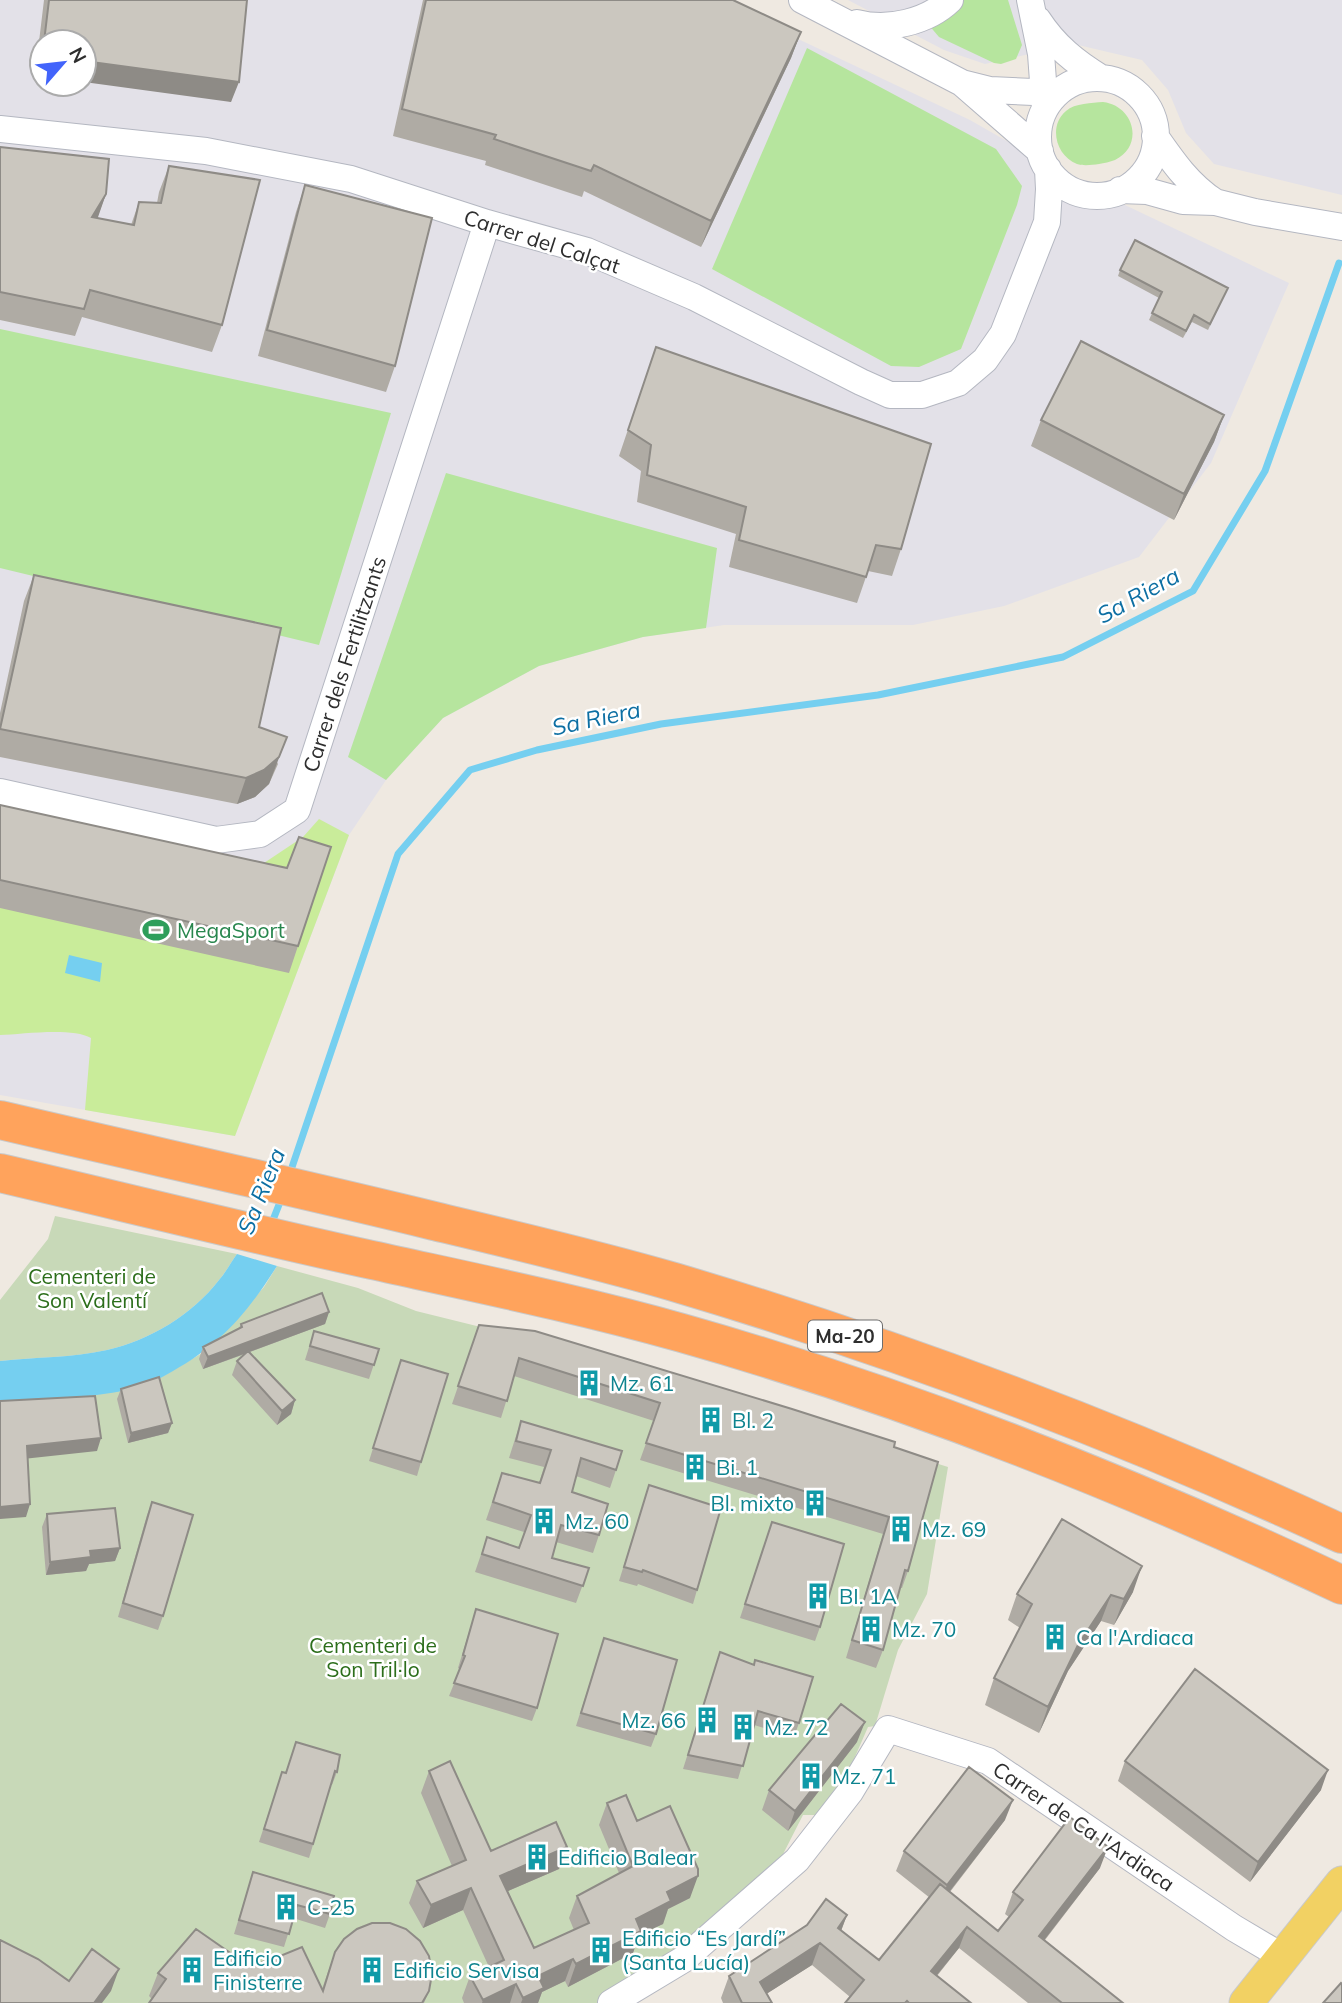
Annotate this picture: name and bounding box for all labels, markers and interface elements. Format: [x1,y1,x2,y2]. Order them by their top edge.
north arrow [28,28,98,98]
text: N [64,43,92,67]
street label: Carrer del Calçat [461,204,623,278]
street label: Carrer dels Fertilitzants [297,553,391,775]
water label: Sa Riera [1092,560,1185,630]
water label: Sa Riera [549,694,643,742]
sports icon: MegaSport [141,915,171,945]
place label: MegaSport [177,917,285,943]
water label: Sa Riera [231,1144,291,1238]
park label: Cementeri de Son Valentí [28,1263,156,1313]
road number: Ma-20 [808,1320,882,1352]
building icon: Mz. 61 [574,1368,604,1398]
place label: Mz. 61 [610,1370,674,1396]
building icon: Bl. 2 [696,1405,726,1435]
place label: Bl. 2 [732,1407,774,1433]
building icon: Bi. 1 [680,1452,710,1482]
place label: Bi. 1 [716,1454,758,1480]
building icon: Bl. mixto [800,1488,830,1518]
place label: Bl. mixto [711,1490,794,1516]
building icon: Mz. 60 [529,1506,559,1536]
place label: Mz. 60 [565,1508,629,1534]
building icon: Mz. 69 [886,1514,916,1544]
place label: Mz. 69 [922,1516,986,1542]
building icon: BI. 1A [803,1581,833,1611]
place label: BI. 1A [839,1583,898,1609]
building icon: Mz. 70 [856,1614,886,1644]
place label: Mz. 70 [892,1616,956,1642]
building icon: Ca l'Ardiaca [1040,1622,1070,1652]
place label: Ca l'Ardiaca [1076,1624,1194,1650]
park label: Cementeri de Son Tril·lo [309,1632,437,1682]
building icon: Mz. 66 [692,1705,722,1735]
place label: Mz. 66 [622,1707,686,1733]
building icon: Mz. 72 [728,1712,758,1742]
place label: Mz. 72 [764,1714,828,1740]
street label: Carrer de Ca l'Ardiaca [988,1756,1180,1896]
building icon: Mz. 71 [796,1761,826,1791]
place label: Mz. 71 [832,1763,896,1789]
building icon: Edificio Balear [522,1842,552,1872]
place label: Edificio Balear [558,1844,697,1870]
building icon: C-25 [271,1892,301,1922]
place label: C-25 [307,1894,355,1920]
place label: Edificio “Es Jardí” (Santa Lucía) [622,1925,786,1975]
building icon: Edificio “Es Jardí” (Santa Lucía) [586,1935,616,1965]
place label: Edificio Finisterre [213,1945,303,1995]
building icon: Edificio Finisterre [177,1955,207,1985]
building icon: Edificio Servisa [357,1955,387,1985]
place label: Edificio Servisa [393,1957,540,1983]

